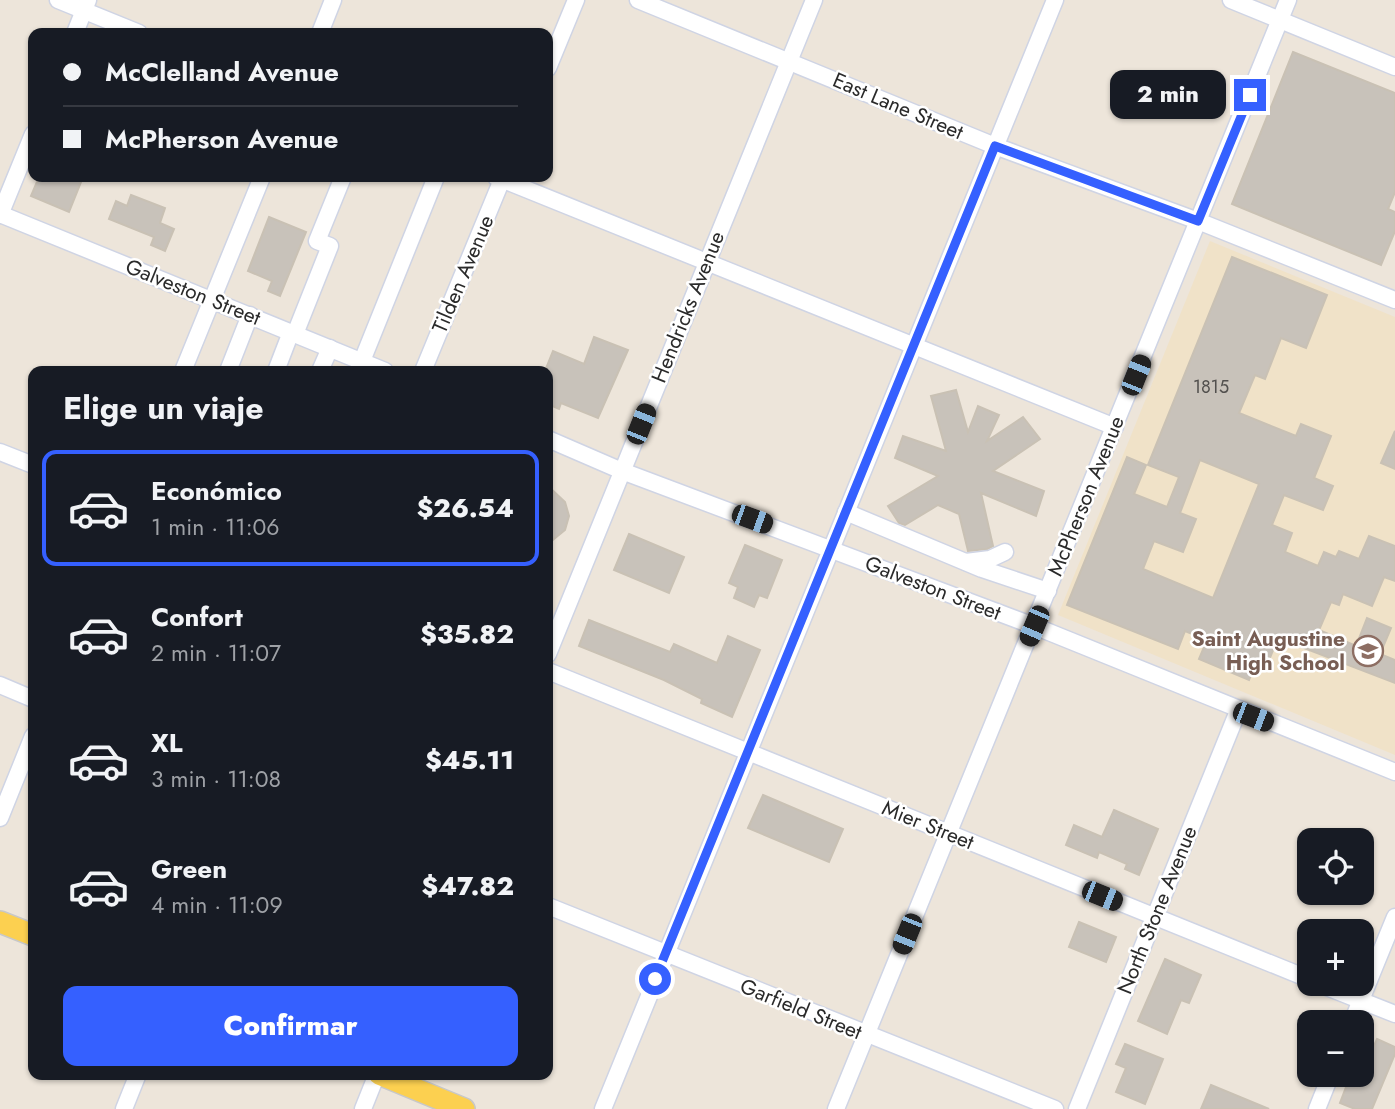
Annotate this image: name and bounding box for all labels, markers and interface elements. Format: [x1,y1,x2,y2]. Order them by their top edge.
text: McClelland Avenue [105,53,339,91]
street label: East Lane Street [828,65,968,147]
callout: 2 min [1110,70,1226,119]
text: 2 min [1137,77,1199,111]
route end [1234,79,1266,111]
text: McPherson Avenue [105,120,338,158]
street label: Tilden Avenue [425,210,501,338]
street label: Hendricks Avenue [644,227,732,387]
street label: Galveston Street [121,251,265,333]
car [1119,352,1154,398]
house number: 1815 [1193,374,1229,400]
text: Elige un viaje [63,385,264,431]
car [624,401,659,447]
street label: McPherson Avenue [1040,411,1132,581]
text: Económico [151,472,282,510]
icon: car [67,477,130,540]
text: $26.54 [417,489,514,527]
car [729,502,776,536]
text: 1 min · 11:06 [151,510,280,544]
street label: Galveston Street [861,548,1005,628]
text: Confort [151,598,243,636]
icon: car [67,603,130,666]
car [1017,603,1052,649]
text: $35.82 [420,615,514,653]
place label: Saint Augustine High School [1192,624,1345,678]
school or university icon: Saint Augustine High School [1351,634,1385,668]
text: 2 min · 11:07 [151,636,281,670]
car [1230,700,1277,734]
text: XL [151,724,183,762]
icon: car [67,729,130,792]
text: $45.11 [425,741,514,779]
text: 3 min · 11:08 [151,762,281,796]
street label: Mier Street [877,793,979,857]
street label: North Stone Avenue [1110,821,1204,999]
map controls [1297,828,1374,1087]
button: locate [1297,828,1374,905]
text: Green [151,850,227,888]
icon: car [67,855,130,918]
text: $47.82 [422,867,514,905]
car [1079,878,1126,914]
text: 4 min · 11:09 [151,888,283,922]
car [890,911,925,957]
button: + [1297,919,1374,996]
route start [639,963,671,995]
street label: Garfield Street [736,971,866,1047]
button: Confirmar [63,986,518,1066]
button: − [1297,1010,1374,1087]

